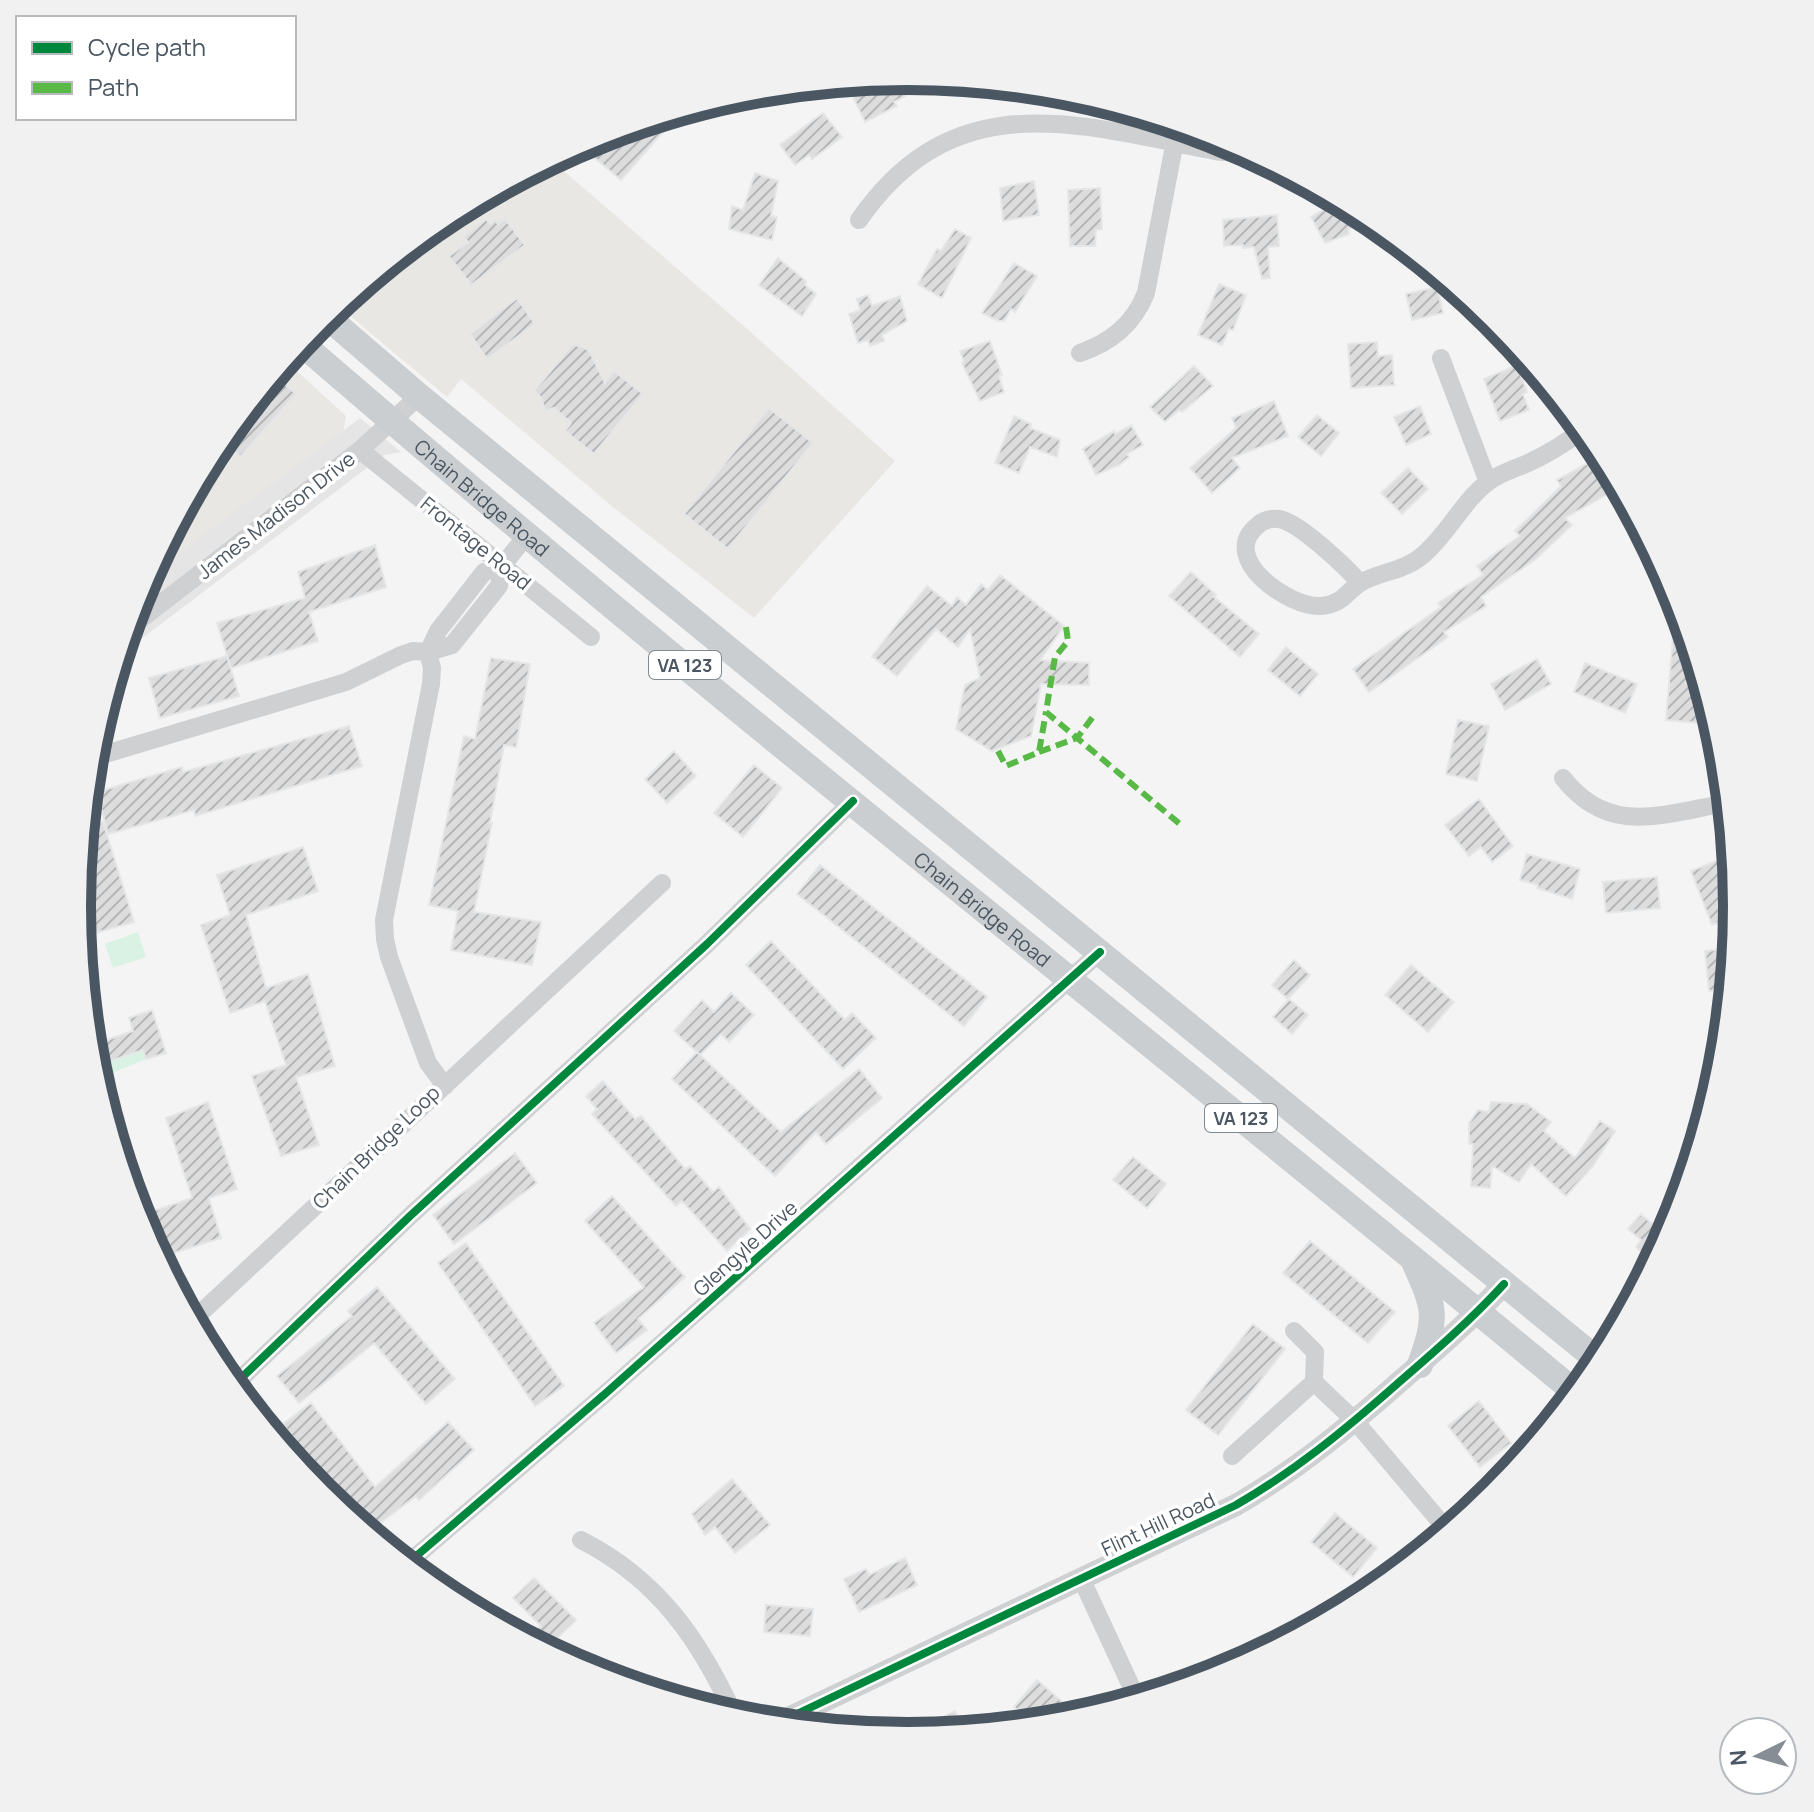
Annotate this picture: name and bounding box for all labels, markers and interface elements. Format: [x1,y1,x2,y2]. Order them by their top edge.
legend [16,16,296,120]
text: Cycle path [88,30,206,63]
text: Path [88,70,139,103]
street label: Chain Bridge Road [409,433,555,562]
street label: James Madison Drive [192,445,360,585]
street label: Frontage Road [415,490,537,596]
road number: VA 123 [649,651,721,679]
street label: Chain Bridge Road [909,845,1057,973]
street label: Chain Bridge Loop [307,1079,446,1215]
road number: VA 123 [1205,1104,1277,1132]
street label: Glengyle Drive [687,1194,803,1302]
street label: Flint Hill Road [1097,1486,1219,1562]
north arrow [1718,1716,1798,1796]
text: N [1722,1749,1754,1767]

